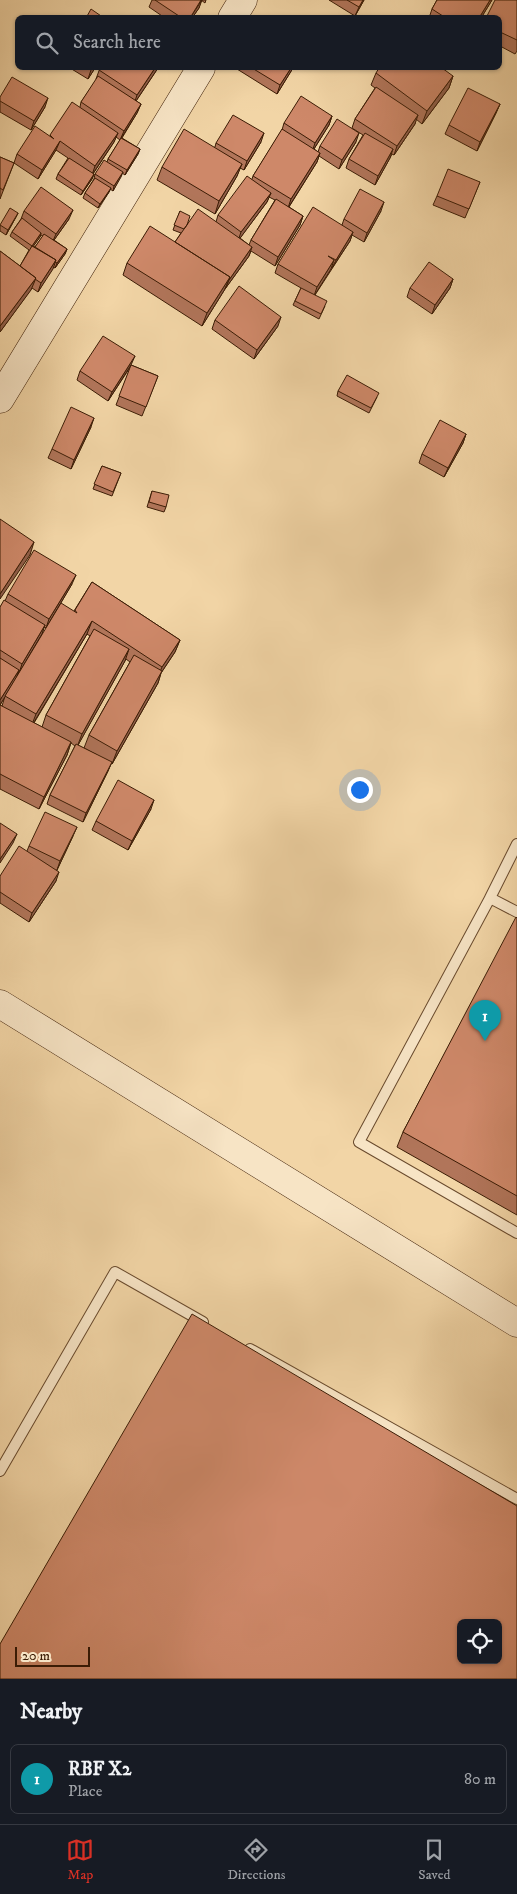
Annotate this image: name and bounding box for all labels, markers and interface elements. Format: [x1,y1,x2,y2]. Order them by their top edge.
search box [15,15,502,70]
icon: search [33,29,61,57]
text: Search here [73,31,161,54]
your location [347,777,373,803]
pin: 1 [469,1000,501,1041]
map controls [457,1619,502,1664]
button: locate [457,1619,502,1664]
scale bar [15,1644,90,1667]
text: 20 m [22,1647,50,1665]
text: Nearby [20,1699,82,1725]
text: RBF X2 [68,1758,131,1781]
text: 1 [34,1769,40,1789]
text: 80 m [464,1769,496,1789]
text: Place [68,1781,102,1801]
tab: Map [66,1836,94,1884]
tab: Directions [227,1836,285,1884]
tab: Saved [418,1836,451,1884]

